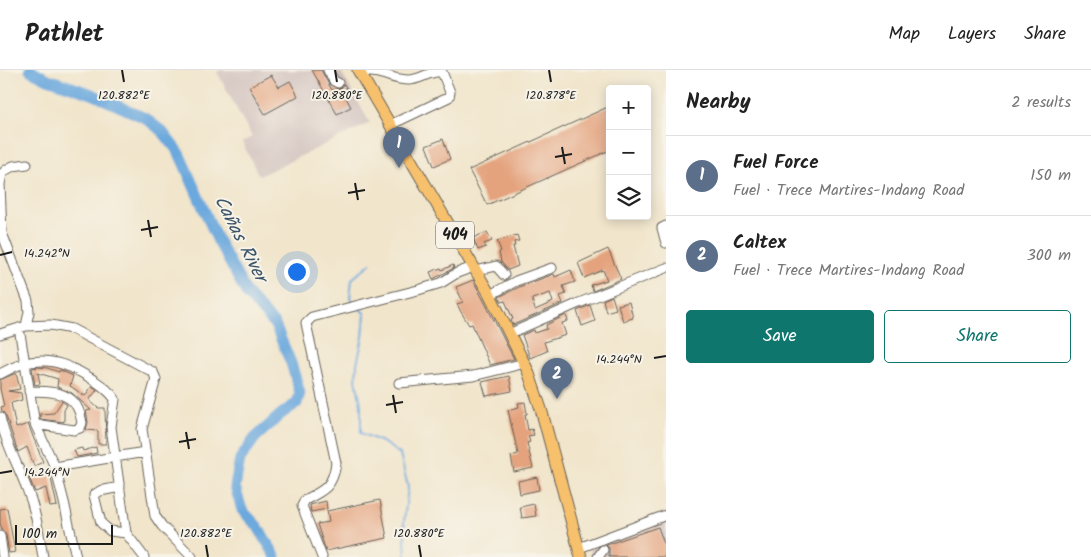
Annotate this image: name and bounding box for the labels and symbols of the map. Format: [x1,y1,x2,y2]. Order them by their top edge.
text: 120.882°E [98,86,151,105]
text: 120.880°E [311,86,364,105]
text: 120.878°E [526,86,577,105]
pin: 1 [383,127,415,168]
water label: Cañas River [205,191,276,291]
road number: 404 [436,222,474,248]
text: 14.242°N [24,244,70,263]
your location [284,259,310,285]
text: 14.244°N [596,350,642,369]
pin: 2 [541,358,573,399]
text: 14.244°N [24,463,70,482]
scale bar [15,522,112,545]
text: 120.882°E [180,524,233,543]
text: 120.880°E [393,524,446,543]

